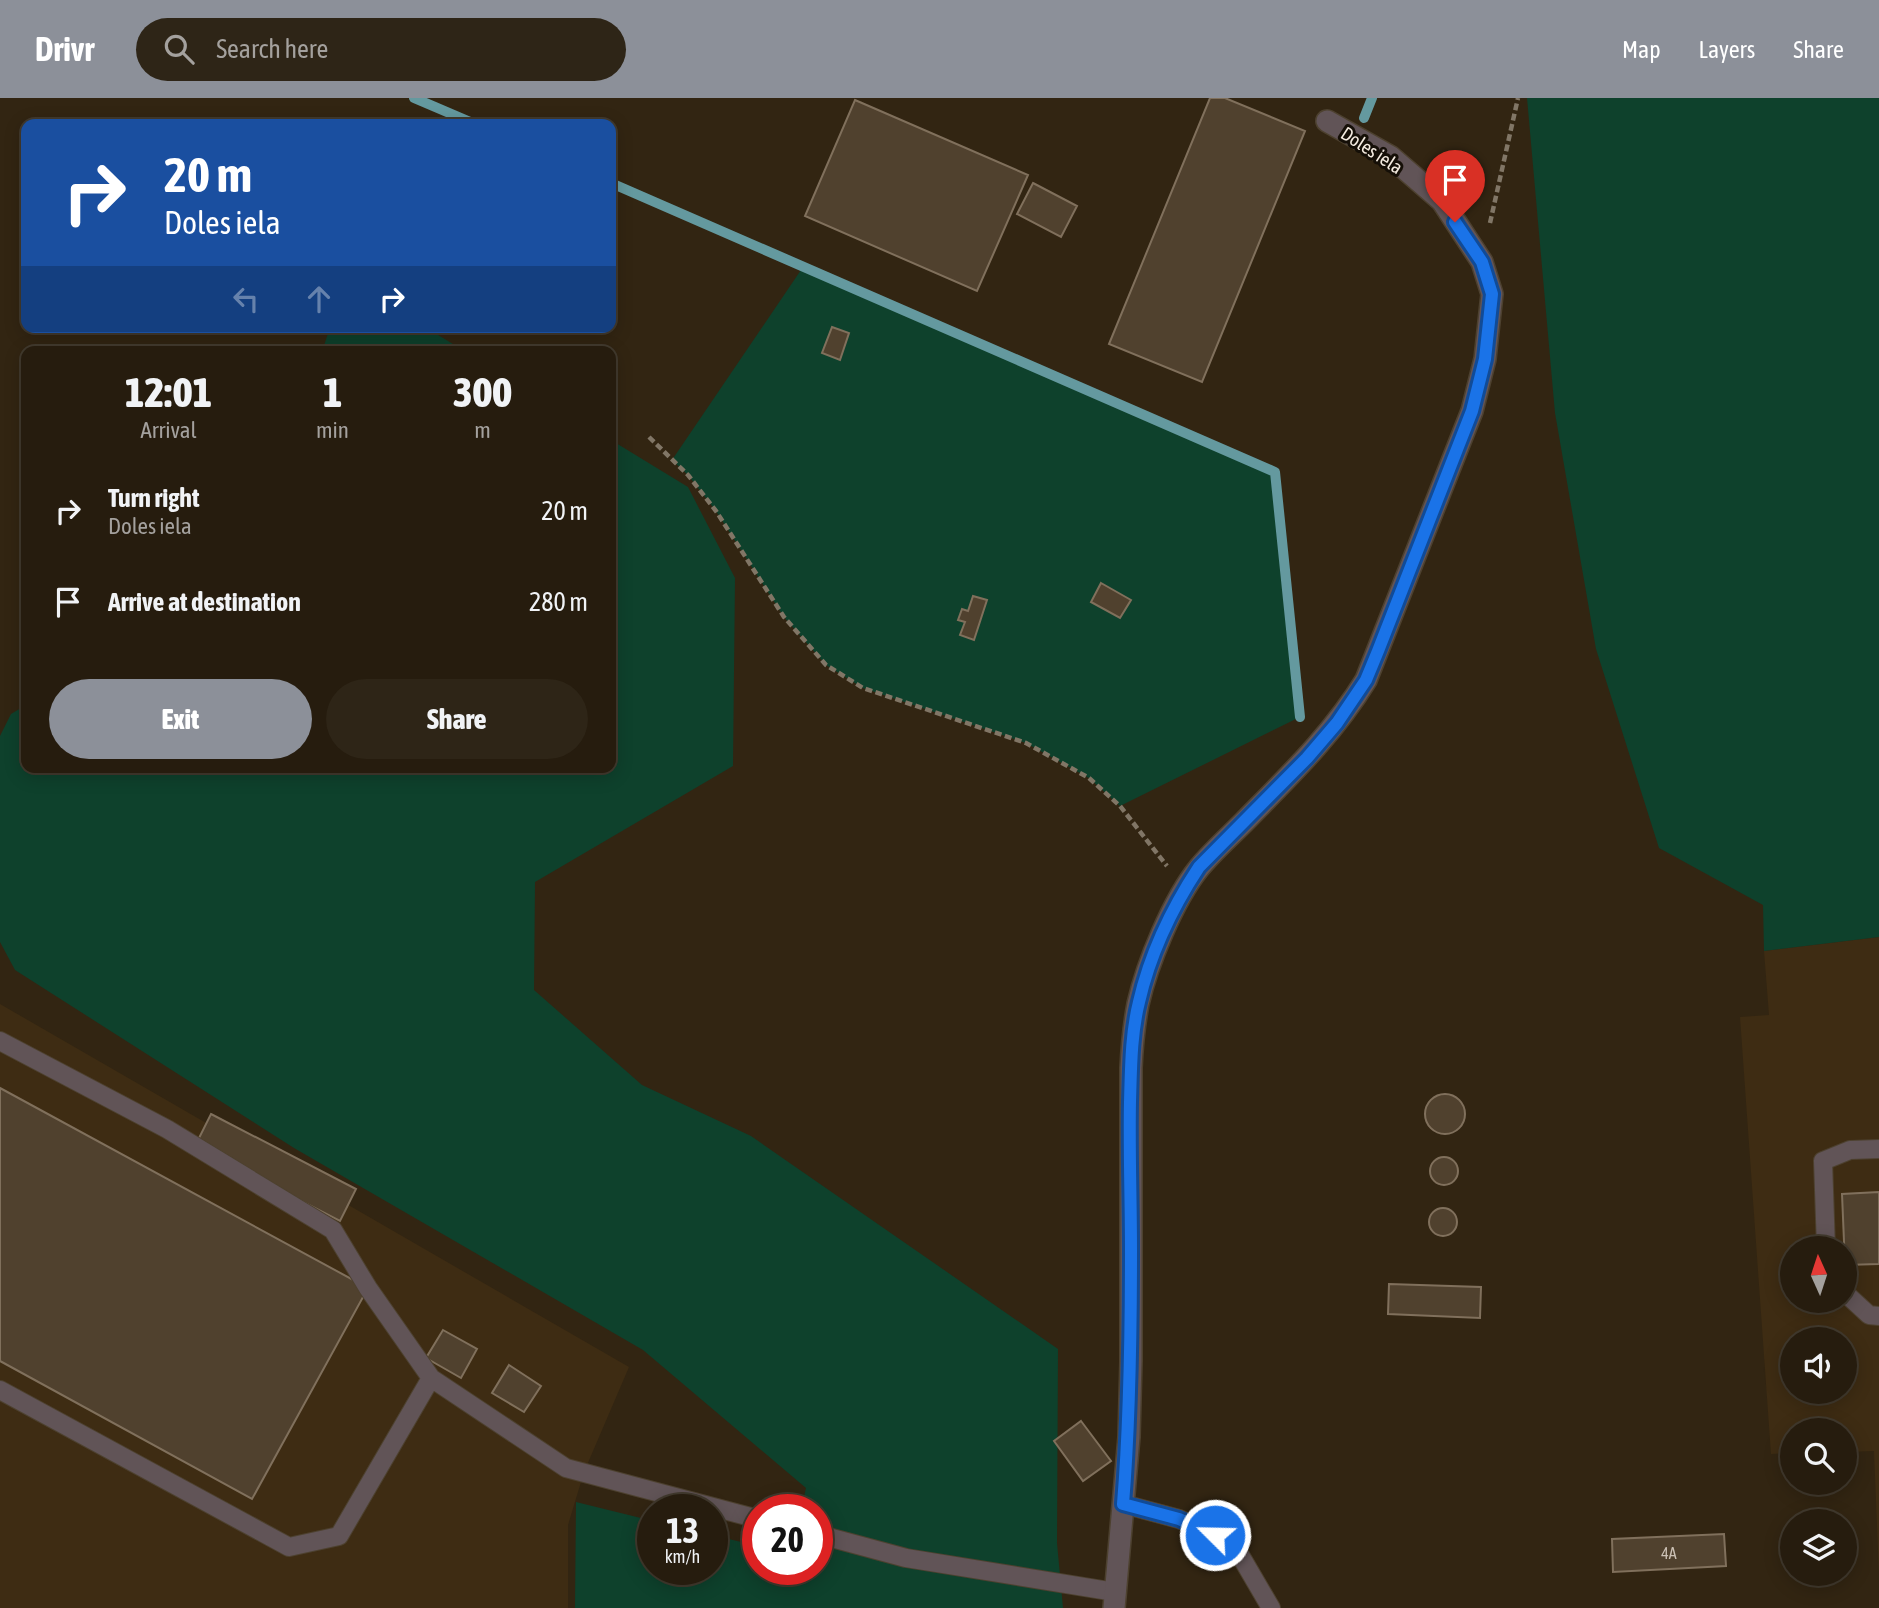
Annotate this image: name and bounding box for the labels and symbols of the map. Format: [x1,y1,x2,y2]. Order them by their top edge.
street label: Doles iela [1337,122,1407,178]
pin [1425,150,1485,222]
north arrow [1780,1236,1857,1312]
speed limit sign: 20 [742,1494,833,1585]
position arrow [1178,1498,1252,1572]
house number: 4A [1661,1544,1677,1562]

